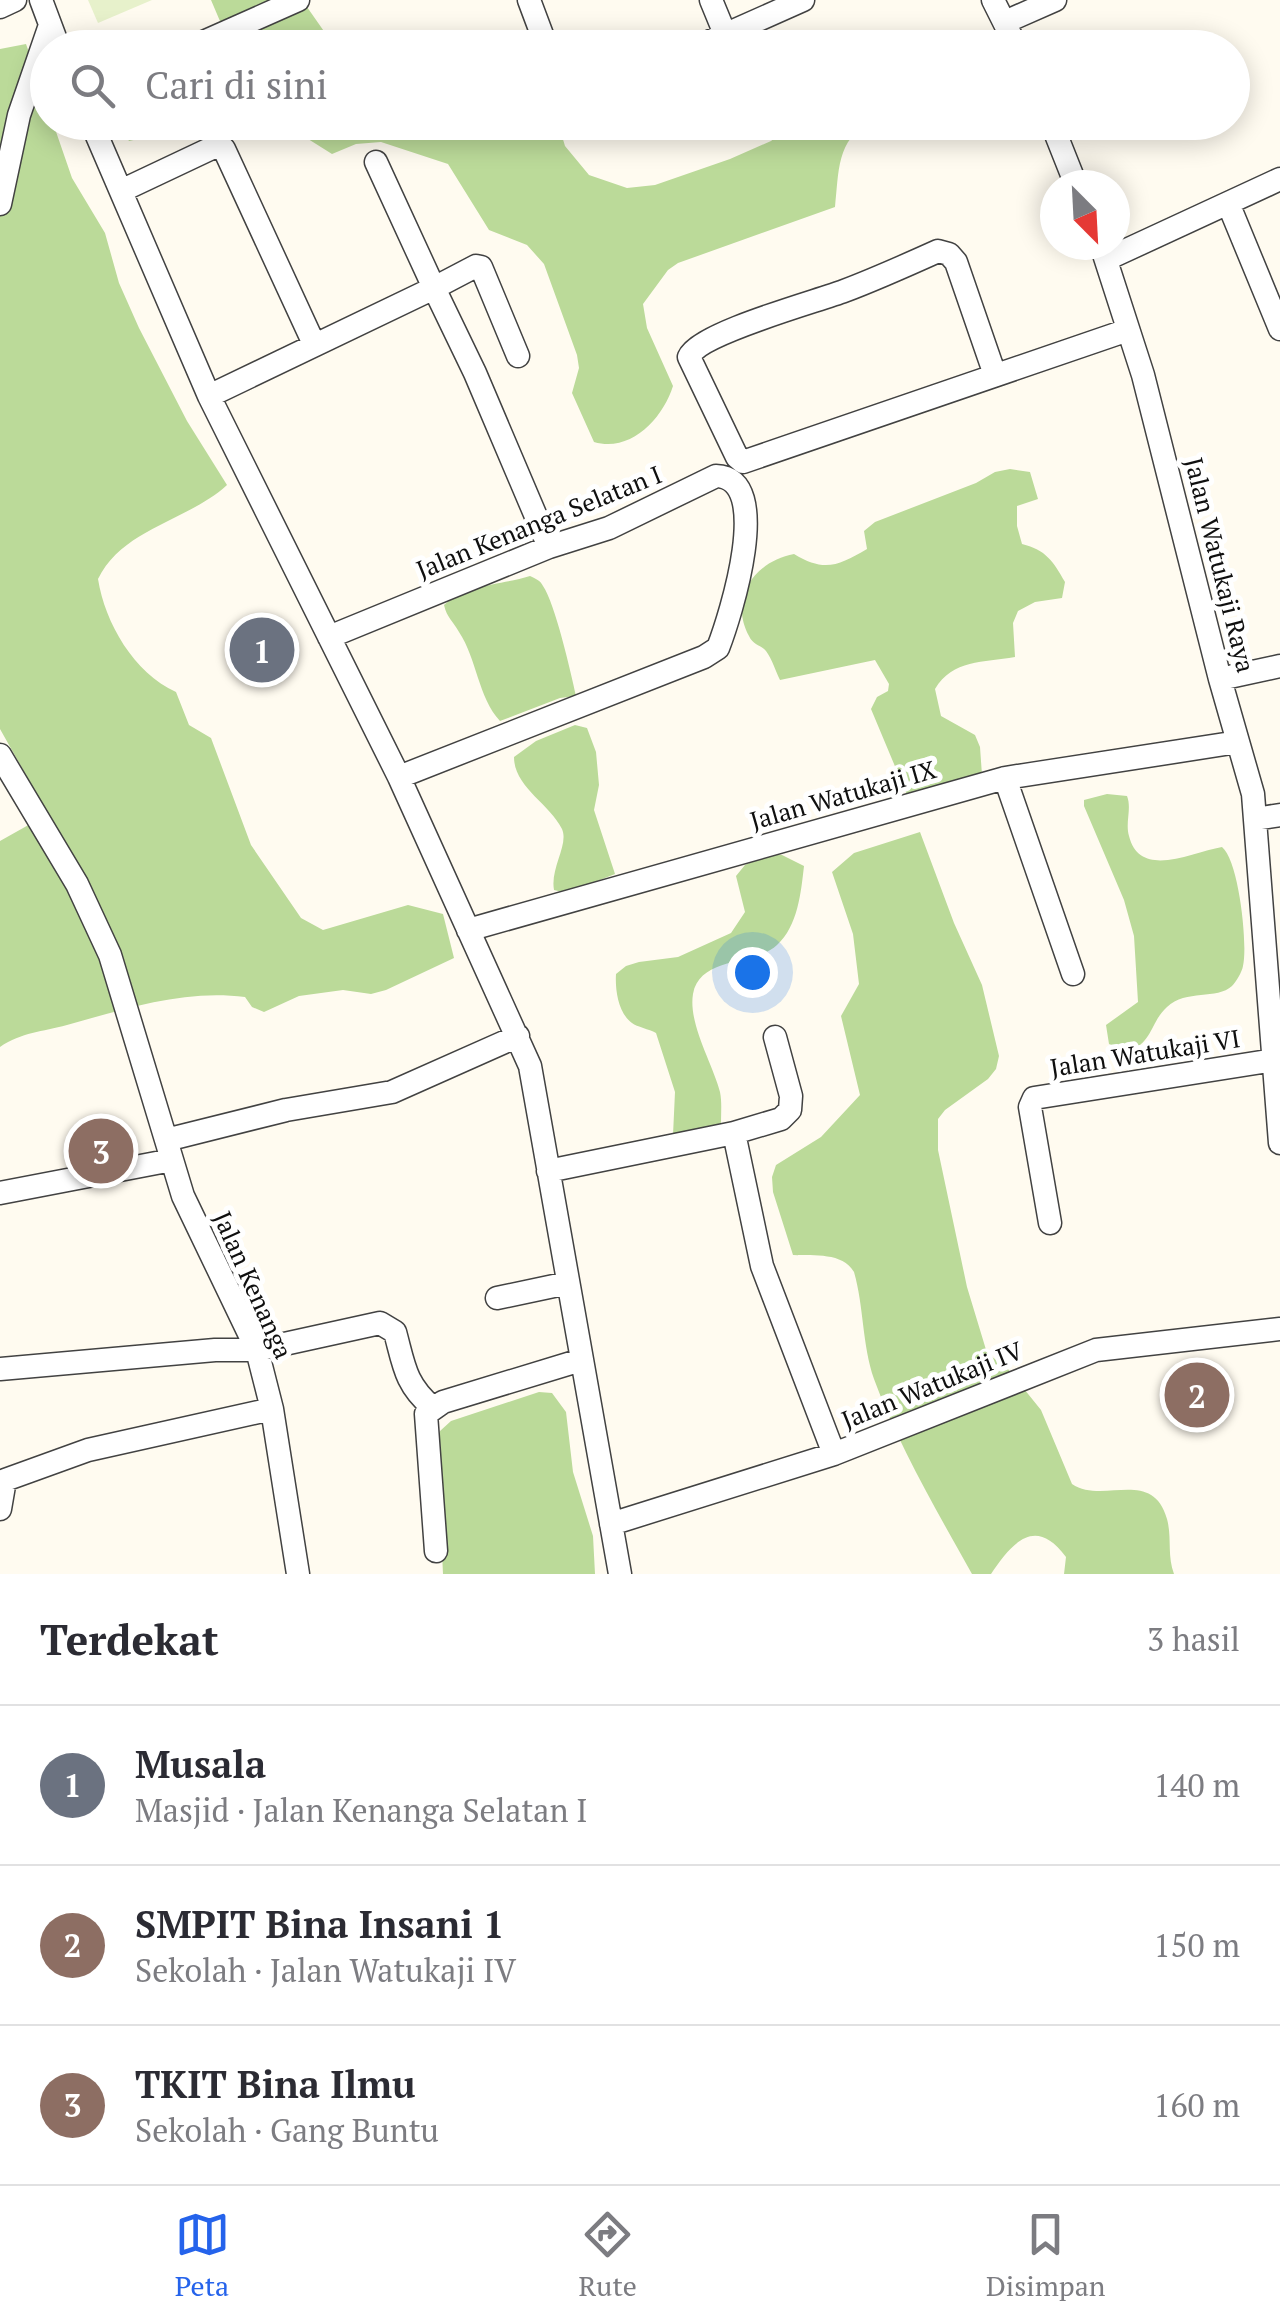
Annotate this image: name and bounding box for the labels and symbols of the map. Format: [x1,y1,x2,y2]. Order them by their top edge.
north arrow [1040,170,1130,260]
street label: Jalan Watukaji Raya [1178,454,1263,676]
street label: Jalan Kenanga Selatan I [411,457,666,586]
pin: 1 [230,612,294,688]
street label: Jalan Watukaji IX [746,752,940,837]
your location [727,947,778,998]
street label: Jalan Watukaji VI [1048,1021,1242,1084]
pin: 3 [68,1114,134,1188]
street label: Jalan Kenanga [206,1206,301,1364]
street label: Jalan Watukaji IV [836,1333,1028,1436]
pin: 2 [1164,1358,1230,1432]

